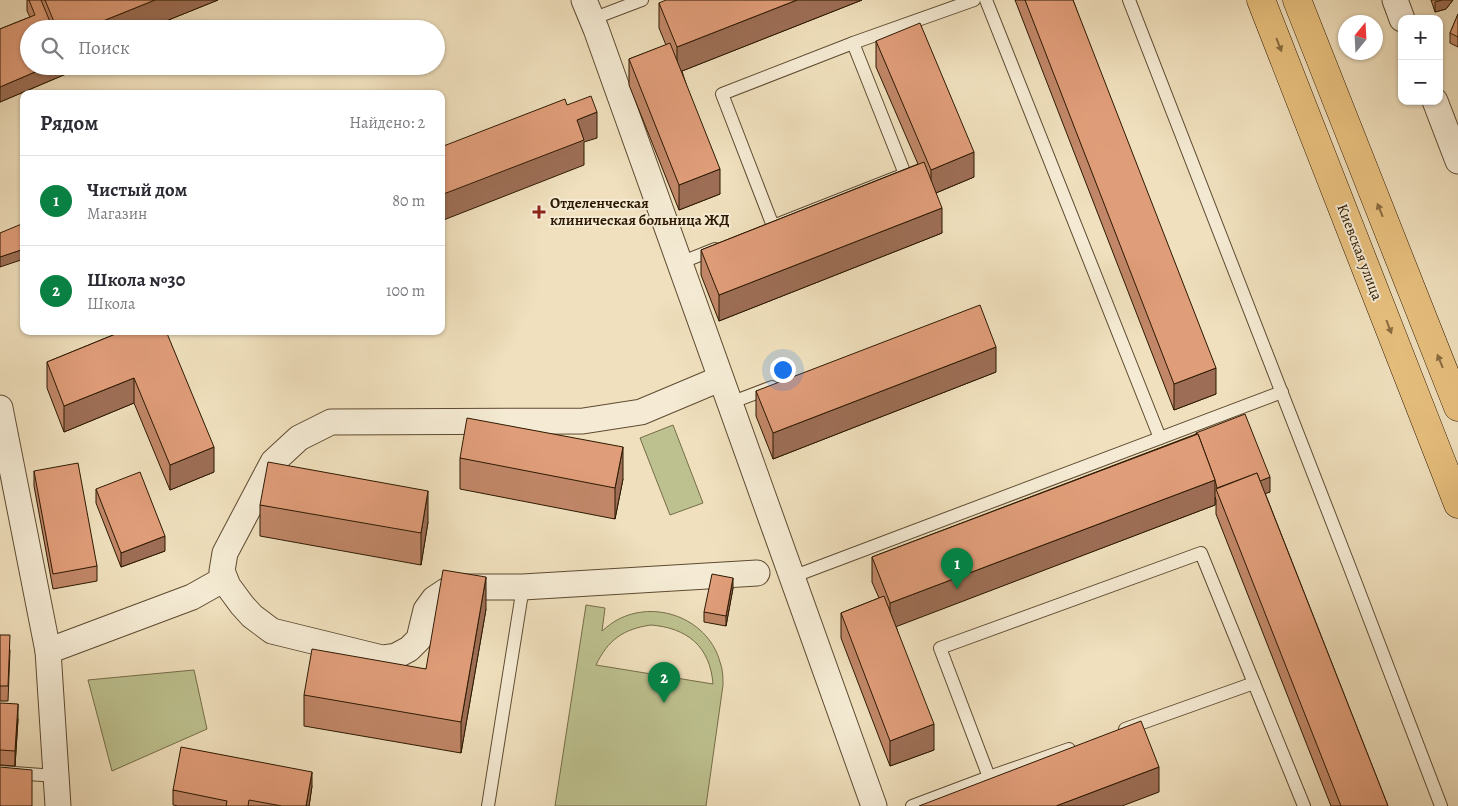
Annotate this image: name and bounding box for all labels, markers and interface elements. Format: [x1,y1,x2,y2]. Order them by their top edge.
north arrow [1338,15,1383,60]
map controls [1398,15,1443,105]
button: + [1398,15,1443,60]
search box [20,20,445,75]
icon: search [38,34,66,62]
text: Поиск [78,35,130,61]
one-way arrow [1276,38,1283,53]
button: − [1398,60,1443,105]
text: Рядом [40,109,98,137]
text: Найдено: 2 [349,112,425,134]
text: Чистый дом [87,177,187,203]
text: 1 [53,190,59,212]
text: 80 m [392,190,425,212]
place label: Отделенческая клиническая больница ЖД [550,193,729,230]
street label: Киевская улица [1332,201,1388,303]
one-way arrow [1376,202,1384,217]
text: Магазин [87,203,147,225]
marker: Отделенческая клиническая больница ЖД [532,205,546,219]
text: Школа №30 [87,267,185,293]
text: 2 [52,280,60,302]
text: 100 m [386,280,425,302]
text: Школа [87,293,135,315]
one-way arrow [1385,320,1393,335]
one-way arrow [1436,354,1443,369]
your location [770,357,796,383]
pin: 1 [941,548,973,589]
pin: 2 [648,662,680,703]

